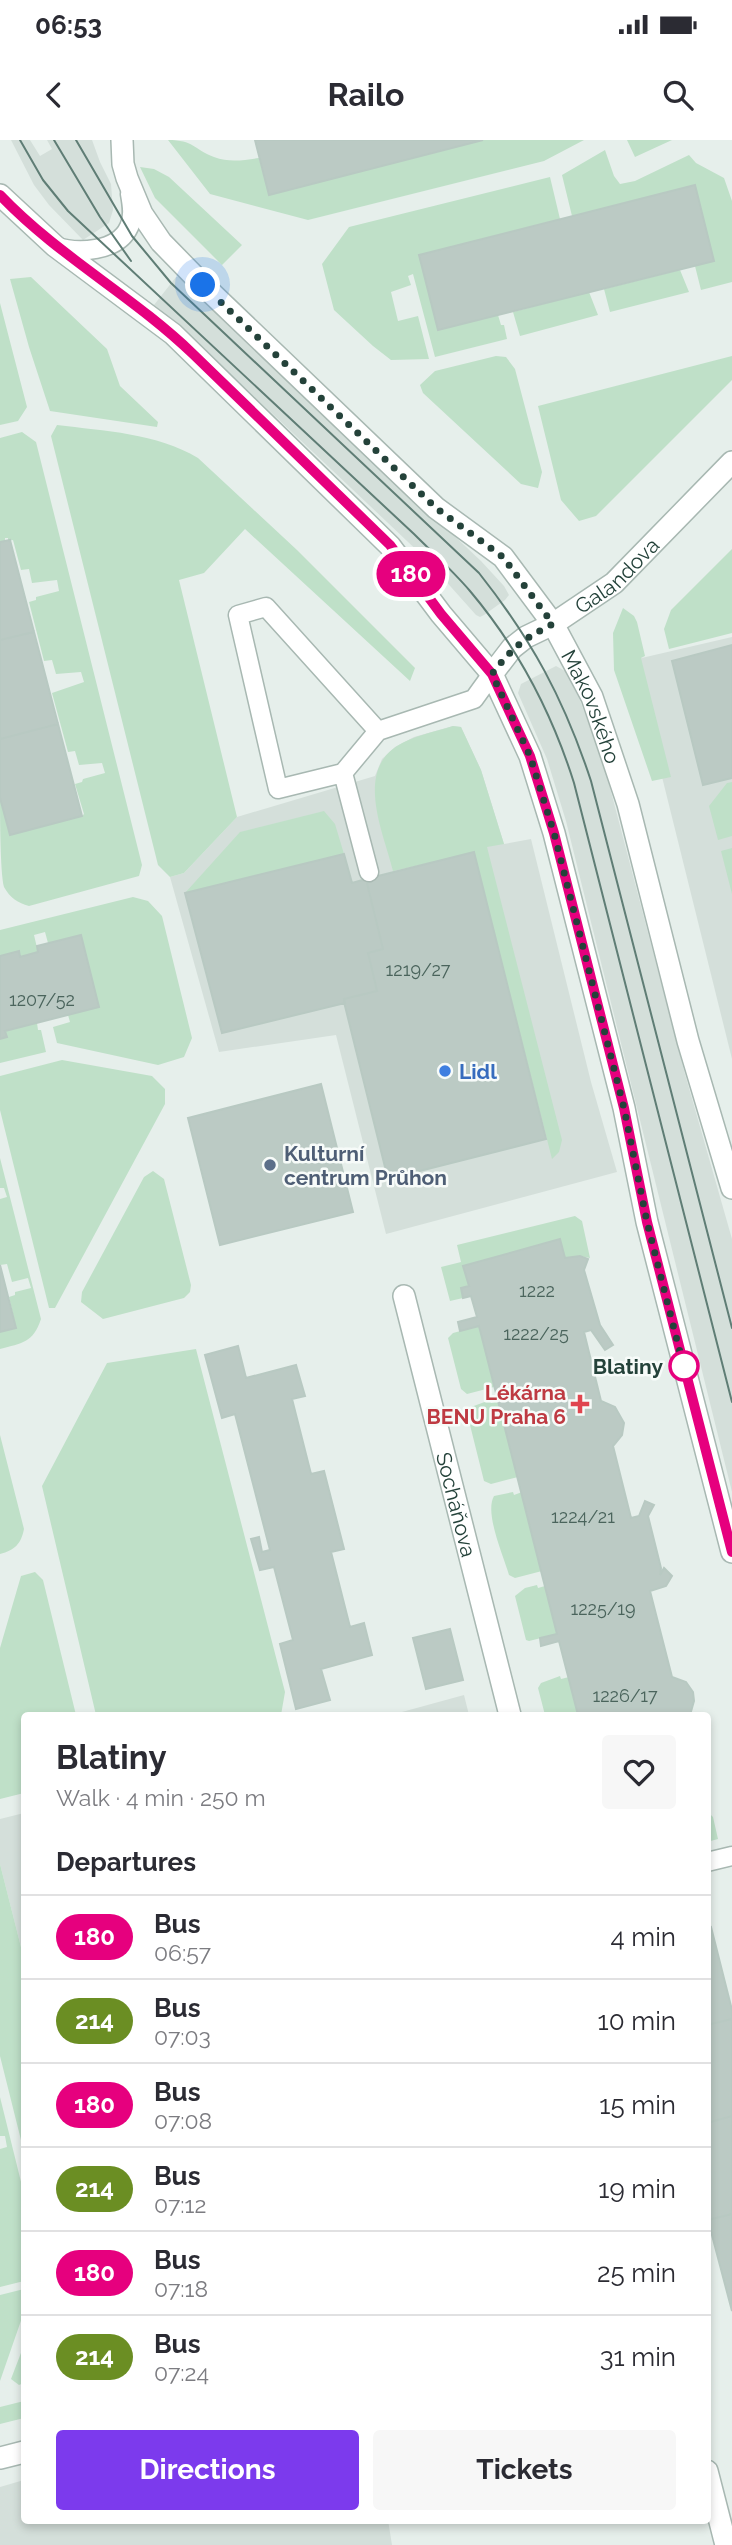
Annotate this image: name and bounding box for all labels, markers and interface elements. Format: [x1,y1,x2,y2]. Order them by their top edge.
text: 06:53 [35,10,102,40]
icon: back [35,76,73,114]
text: Railo [327,76,405,113]
icon: search [659,76,697,114]
your location [185,267,220,302]
street label: Galandova [570,532,664,618]
line badge: 180 [371,551,451,597]
text: 180 [390,559,432,588]
street label: Makovského [556,645,626,767]
house number: 1219/27 [386,959,451,980]
house number: 1207/52 [9,989,75,1010]
place label: Lidl [459,1059,497,1084]
marker: Lidl [437,1063,453,1079]
place label: Kulturní centrum Průhon [284,1141,447,1190]
marker: Kulturní centrum Průhon [262,1157,278,1173]
house number: 1222 [519,1280,555,1301]
house number: 1222/25 [503,1323,569,1344]
marker: Blatiny [669,1351,699,1381]
place label: Blatiny [593,1354,663,1379]
place label: Lékárna BENU Praha 6 [427,1380,566,1429]
marker: Lékárna BENU Praha 6 [572,1396,588,1412]
street label: Socháňova [431,1449,482,1559]
house number: 1224/21 [551,1506,615,1527]
house number: 1225/19 [570,1598,636,1619]
house number: 1226/17 [592,1685,658,1706]
button: heart [602,1735,676,1809]
text: Blatiny [56,1738,167,1777]
text: Walk · 4 min · 250 m [56,1784,266,1811]
text: Departures [56,1847,196,1877]
text: Bus [154,1909,201,1939]
text: 180 [74,1922,115,1951]
text: 4 min [610,1922,676,1952]
text: 06:57 [154,1939,211,1966]
text: Bus [154,1993,201,2023]
text: 214 [75,2006,114,2035]
text: 10 min [598,2006,676,2036]
text: 07:03 [154,2023,211,2050]
text: Bus [154,2077,201,2107]
text: 180 [74,2090,115,2119]
text: 15 min [599,2090,676,2120]
text: 07:08 [154,2107,212,2134]
text: Bus [154,2161,201,2191]
text: 214 [75,2174,114,2203]
text: 19 min [598,2174,676,2204]
text: 07:12 [154,2191,206,2218]
text: Bus [154,2245,201,2275]
text: 180 [74,2258,115,2287]
text: 25 min [597,2258,676,2288]
text: 07:18 [154,2275,208,2302]
text: Bus [154,2329,201,2359]
text: 214 [75,2342,114,2371]
text: 31 min [600,2342,676,2372]
text: 07:24 [154,2359,209,2386]
button: Directions [56,2430,359,2510]
button: Tickets [373,2430,676,2510]

